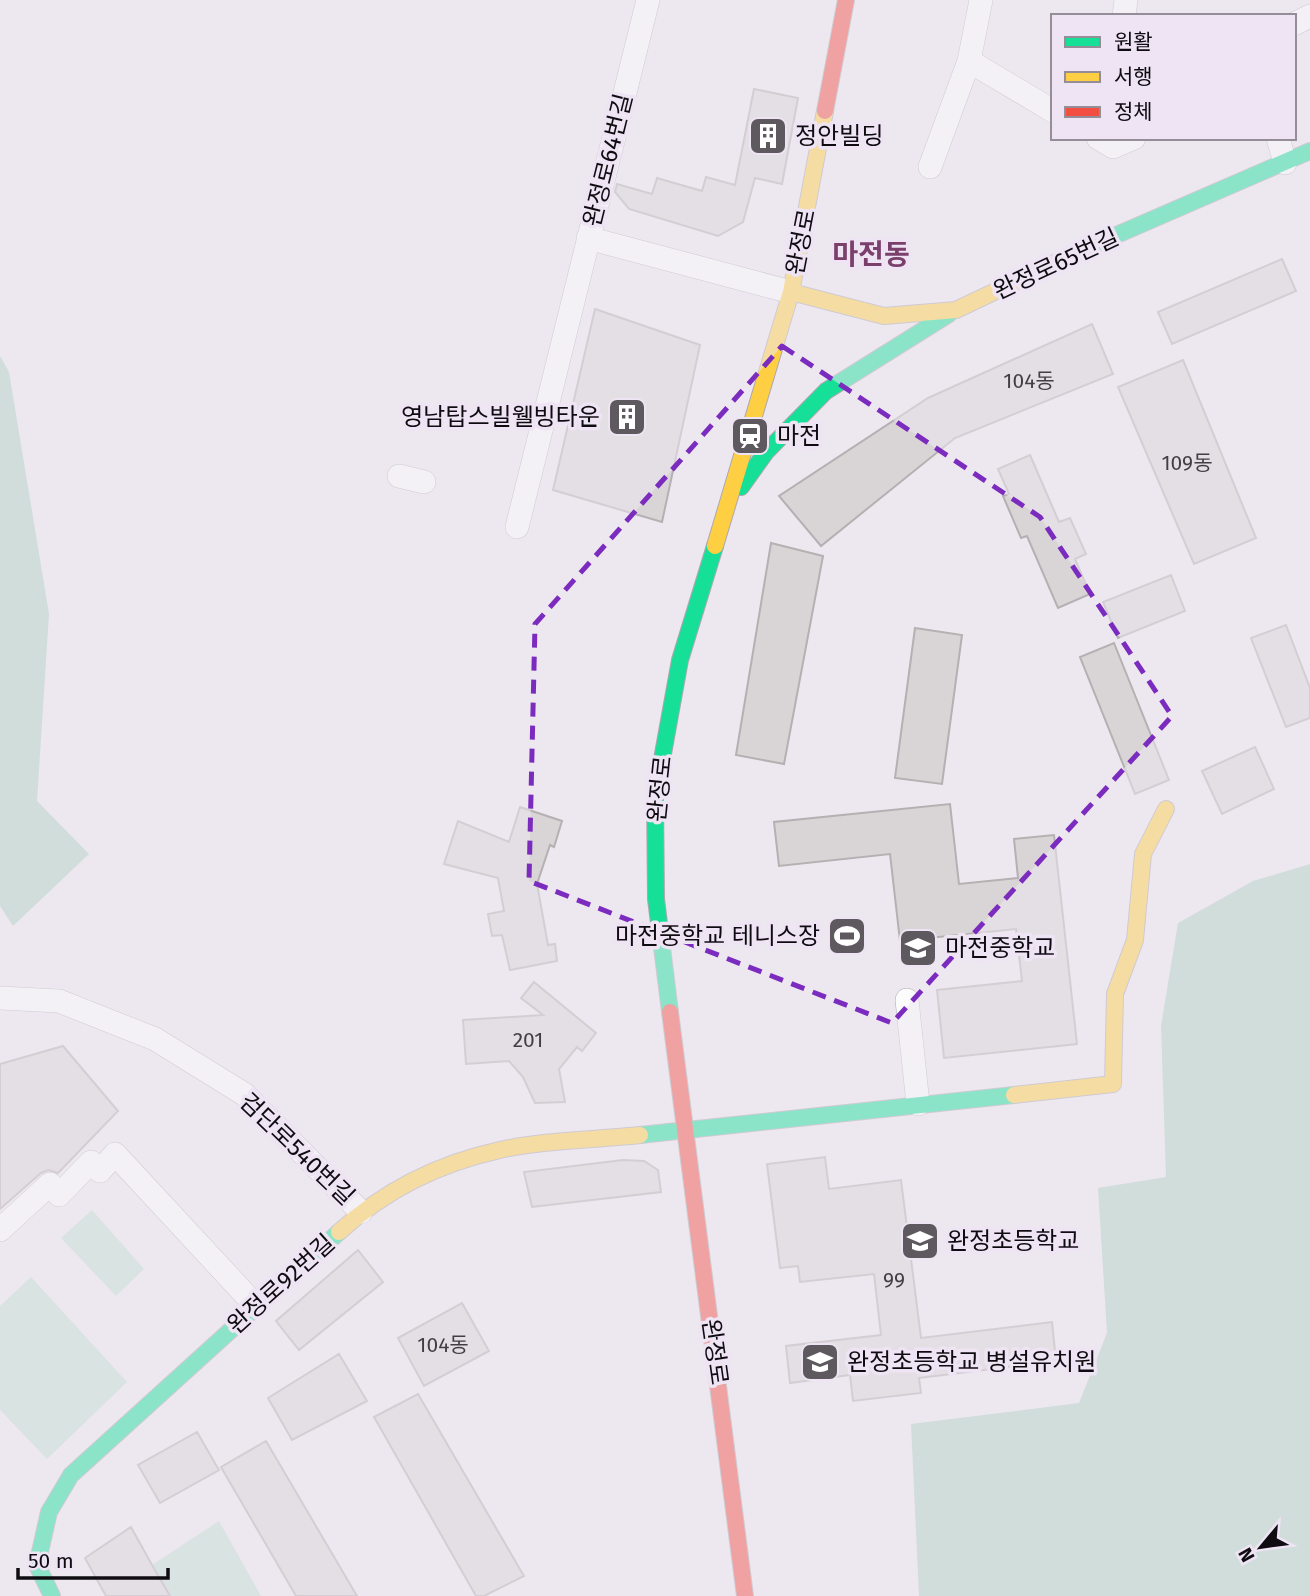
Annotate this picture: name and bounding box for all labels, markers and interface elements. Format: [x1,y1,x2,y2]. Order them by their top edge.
legend [1051,14,1296,140]
text: 원활 [1114,29,1153,55]
text: 서행 [1114,64,1153,90]
street label: 완정로64번길 [578,91,638,229]
text: 정체 [1114,99,1153,125]
building icon: 정안빌딩 [747,115,789,157]
place label: 정안빌딩 [795,122,883,150]
street label: 완정로 [781,207,821,277]
street label: 완정로65번길 [989,223,1123,305]
district label: 마전동 [832,238,910,271]
house number: 104동 [1003,368,1055,394]
building icon: 영남탑스빌웰빙타운 [606,396,648,438]
place label: 영남탑스빌웰빙타운 [401,403,600,431]
station icon: 마전 [729,415,771,457]
place label: 마전 [777,422,821,450]
house number: 109동 [1162,450,1212,476]
street label: 완정로 [643,755,677,823]
sports icon: 마전중학교 테니스장 [826,915,868,957]
place label: 마전중학교 테니스장 [615,922,820,950]
school or university icon: 마전중학교 [897,927,939,969]
place label: 마전중학교 [945,934,1055,962]
house number: 201 [513,1027,543,1053]
street label: 검단로540번길 [234,1087,360,1211]
school or university icon: 완정초등학교 [899,1220,941,1262]
place label: 완정초등학교 [947,1227,1079,1255]
street label: 완정로92번길 [222,1229,340,1339]
house number: 99 [883,1267,905,1293]
street label: 완정로 [697,1317,733,1387]
house number: 104동 [417,1332,469,1358]
school or university icon: 완정초등학교 병설유치원 [799,1341,841,1383]
place label: 완정초등학교 병설유치원 [847,1348,1096,1376]
north arrow [1226,1512,1296,1582]
scale bar [18,1536,168,1580]
text: N [1233,1544,1260,1566]
text: 50 m [28,1548,74,1574]

